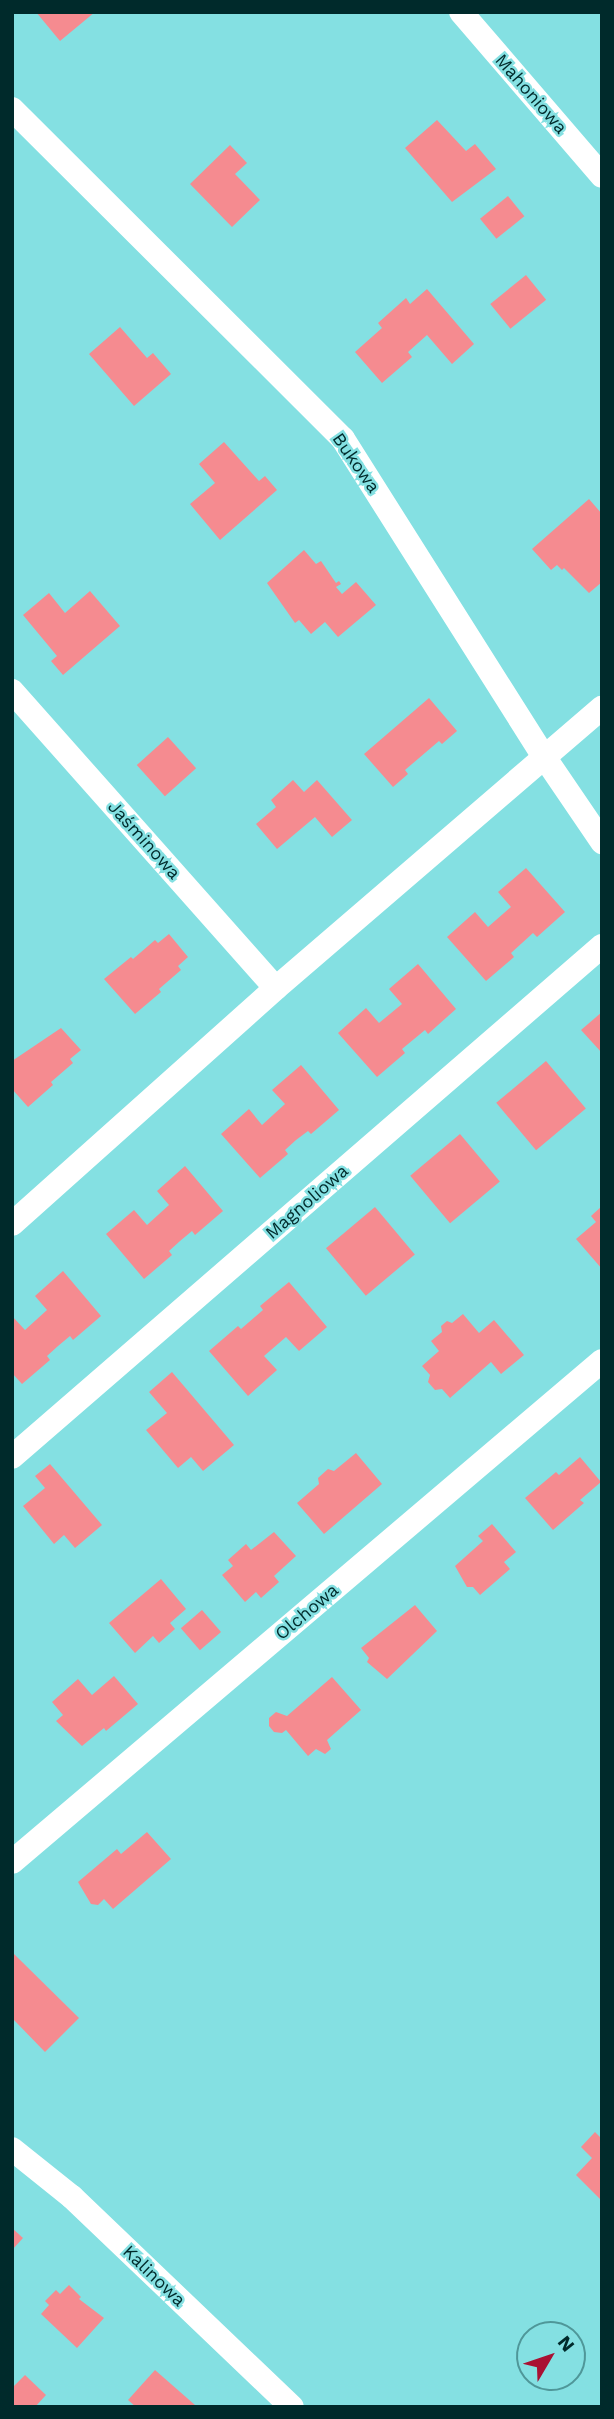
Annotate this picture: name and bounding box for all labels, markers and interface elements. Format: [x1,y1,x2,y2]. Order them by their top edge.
street label: Mahoniowa [490,50,572,138]
street label: Bukowa [328,429,384,497]
street label: Jaśminowa [103,796,185,884]
street label: Magnoliowa [261,1160,353,1244]
street label: Olchowa [271,1579,343,1645]
street label: Kalinowa [118,2241,190,2311]
north arrow [516,2321,586,2391]
text: N [553,2331,580,2356]

